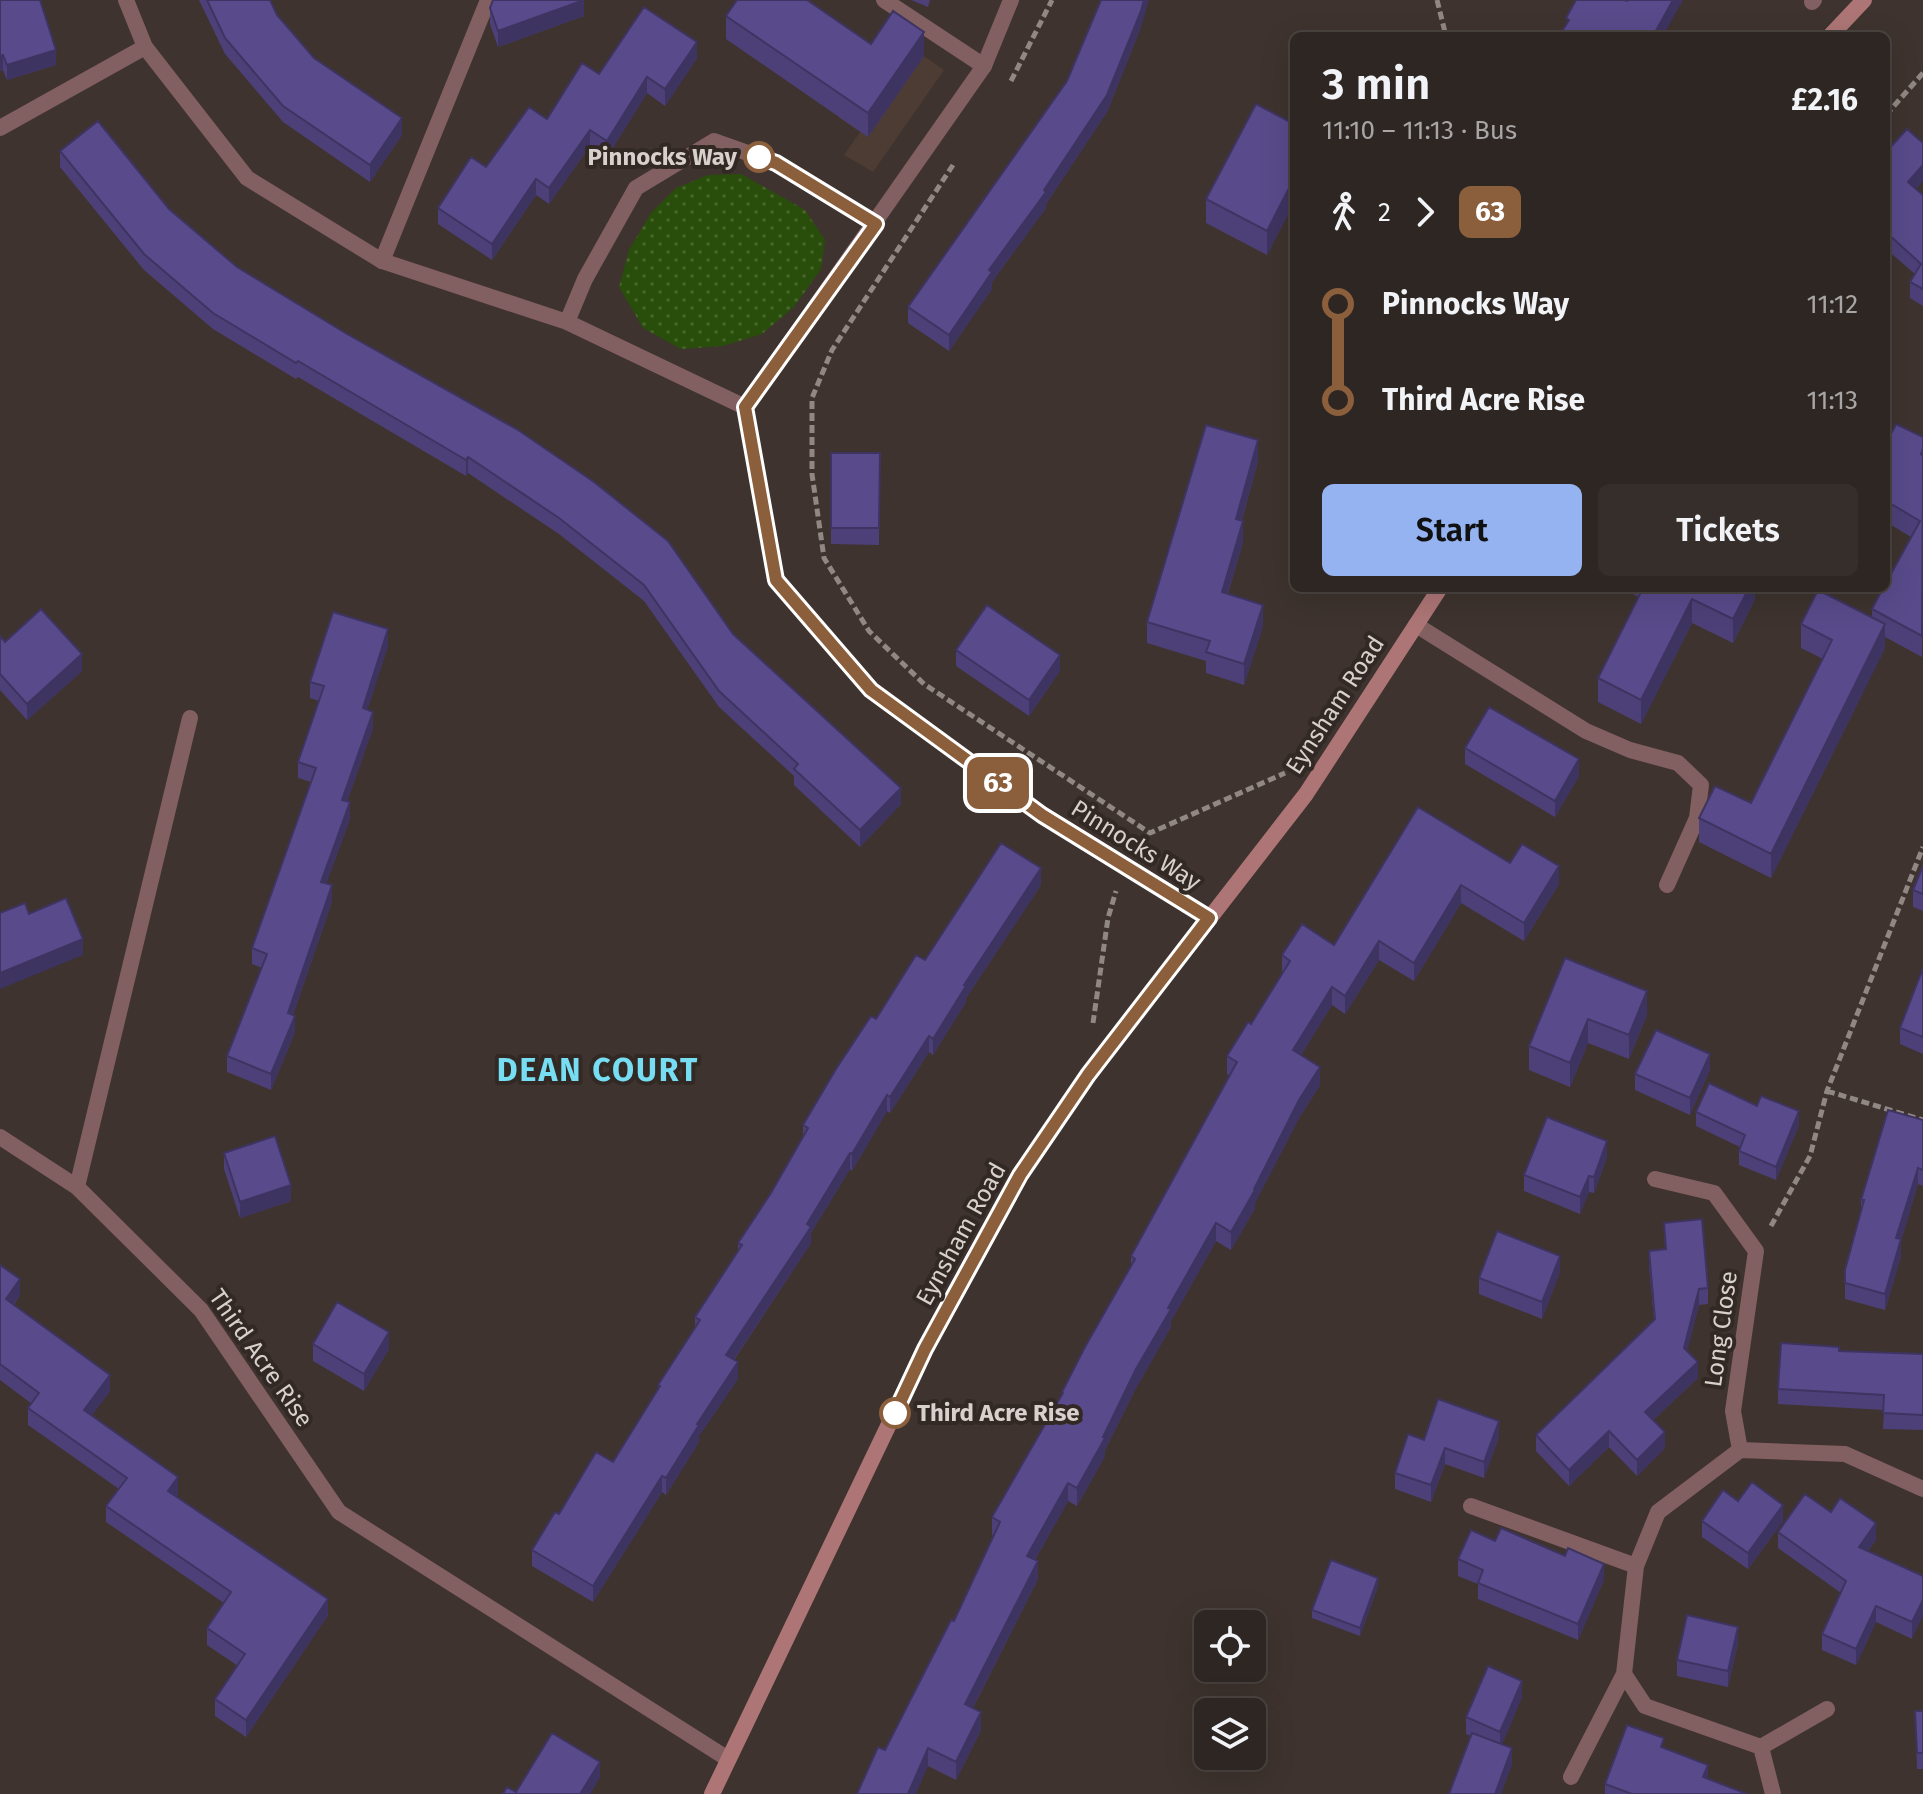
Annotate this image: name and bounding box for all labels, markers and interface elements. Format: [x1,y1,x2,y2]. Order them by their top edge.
text: 3 min [1322,58,1431,111]
text: £2.16 [1791,82,1858,118]
text: 11:10 – 11:13 · Bus [1322,115,1517,146]
marker: Pinnocks Way [744,142,774,172]
place label: Pinnocks Way [587,143,738,171]
icon: walk [1322,190,1366,234]
icon: forward [1403,190,1447,234]
text: 63 [1475,195,1505,228]
text: 2 [1378,197,1391,228]
text: Pinnocks Way [1382,286,1569,322]
text: 11:12 [1807,289,1858,320]
text: Third Acre Rise [1382,382,1585,418]
text: 11:13 [1806,385,1858,416]
button: Start [1322,484,1582,576]
button: Tickets [1598,484,1858,576]
street label: Eynsham Road [1280,631,1390,779]
line badge: 63 [962,757,1034,809]
text: 63 [983,766,1013,799]
street label: Pinnocks Way [1066,794,1206,896]
district label: DEAN COURT [497,1051,699,1089]
street label: Eynsham Road [910,1158,1012,1310]
street label: Long Close [1699,1269,1743,1389]
street label: Third Acre Rise [203,1284,319,1432]
marker: Third Acre Rise [880,1398,910,1428]
place label: Third Acre Rise [917,1399,1079,1427]
map controls [1194,1610,1266,1770]
button: locate [1194,1610,1266,1682]
button: layers [1194,1698,1266,1770]

